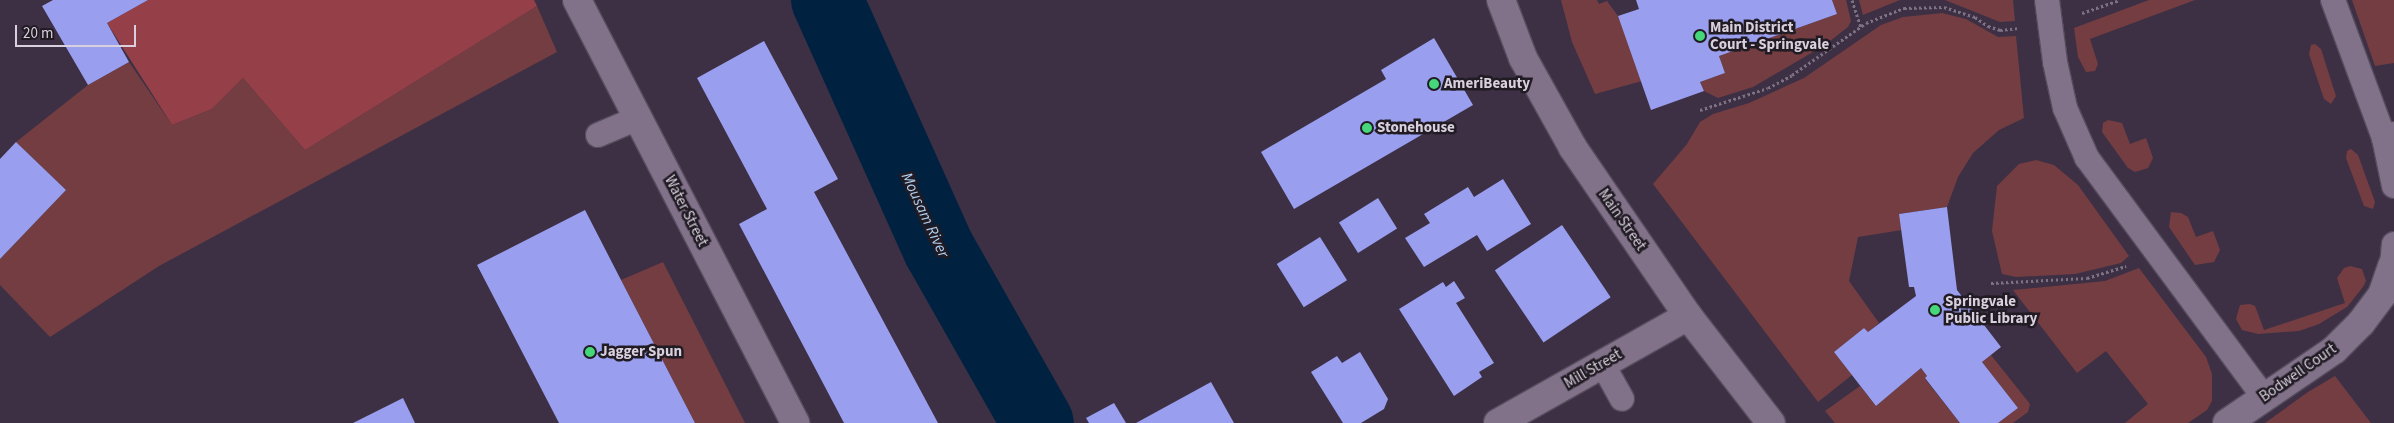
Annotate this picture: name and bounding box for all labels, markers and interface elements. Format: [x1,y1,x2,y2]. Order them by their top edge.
scale bar [18,15,139,47]
place label: Main District Court - Springvale [1710,18,1829,53]
text: 20 m [23,23,53,44]
marker: Main District Court - Springvale [1694,30,1706,42]
place label: AmeriBeauty [1444,75,1530,93]
marker: AmeriBeauty [1428,78,1440,90]
place label: Stonehouse [1377,119,1455,137]
marker: Stonehouse [1361,122,1373,134]
water label: Mousam River [897,169,953,261]
street label: Water Street [661,173,711,249]
street label: Main Street [1594,186,1650,254]
place label: Springvale Public Library [1945,292,2037,327]
marker: Springvale Public Library [1929,304,1941,316]
street label: Bodwell Court [2256,340,2340,406]
place label: Jagger Spun [600,343,682,361]
street label: Mill Street [1561,345,1625,393]
marker: Jagger Spun [584,346,596,358]

